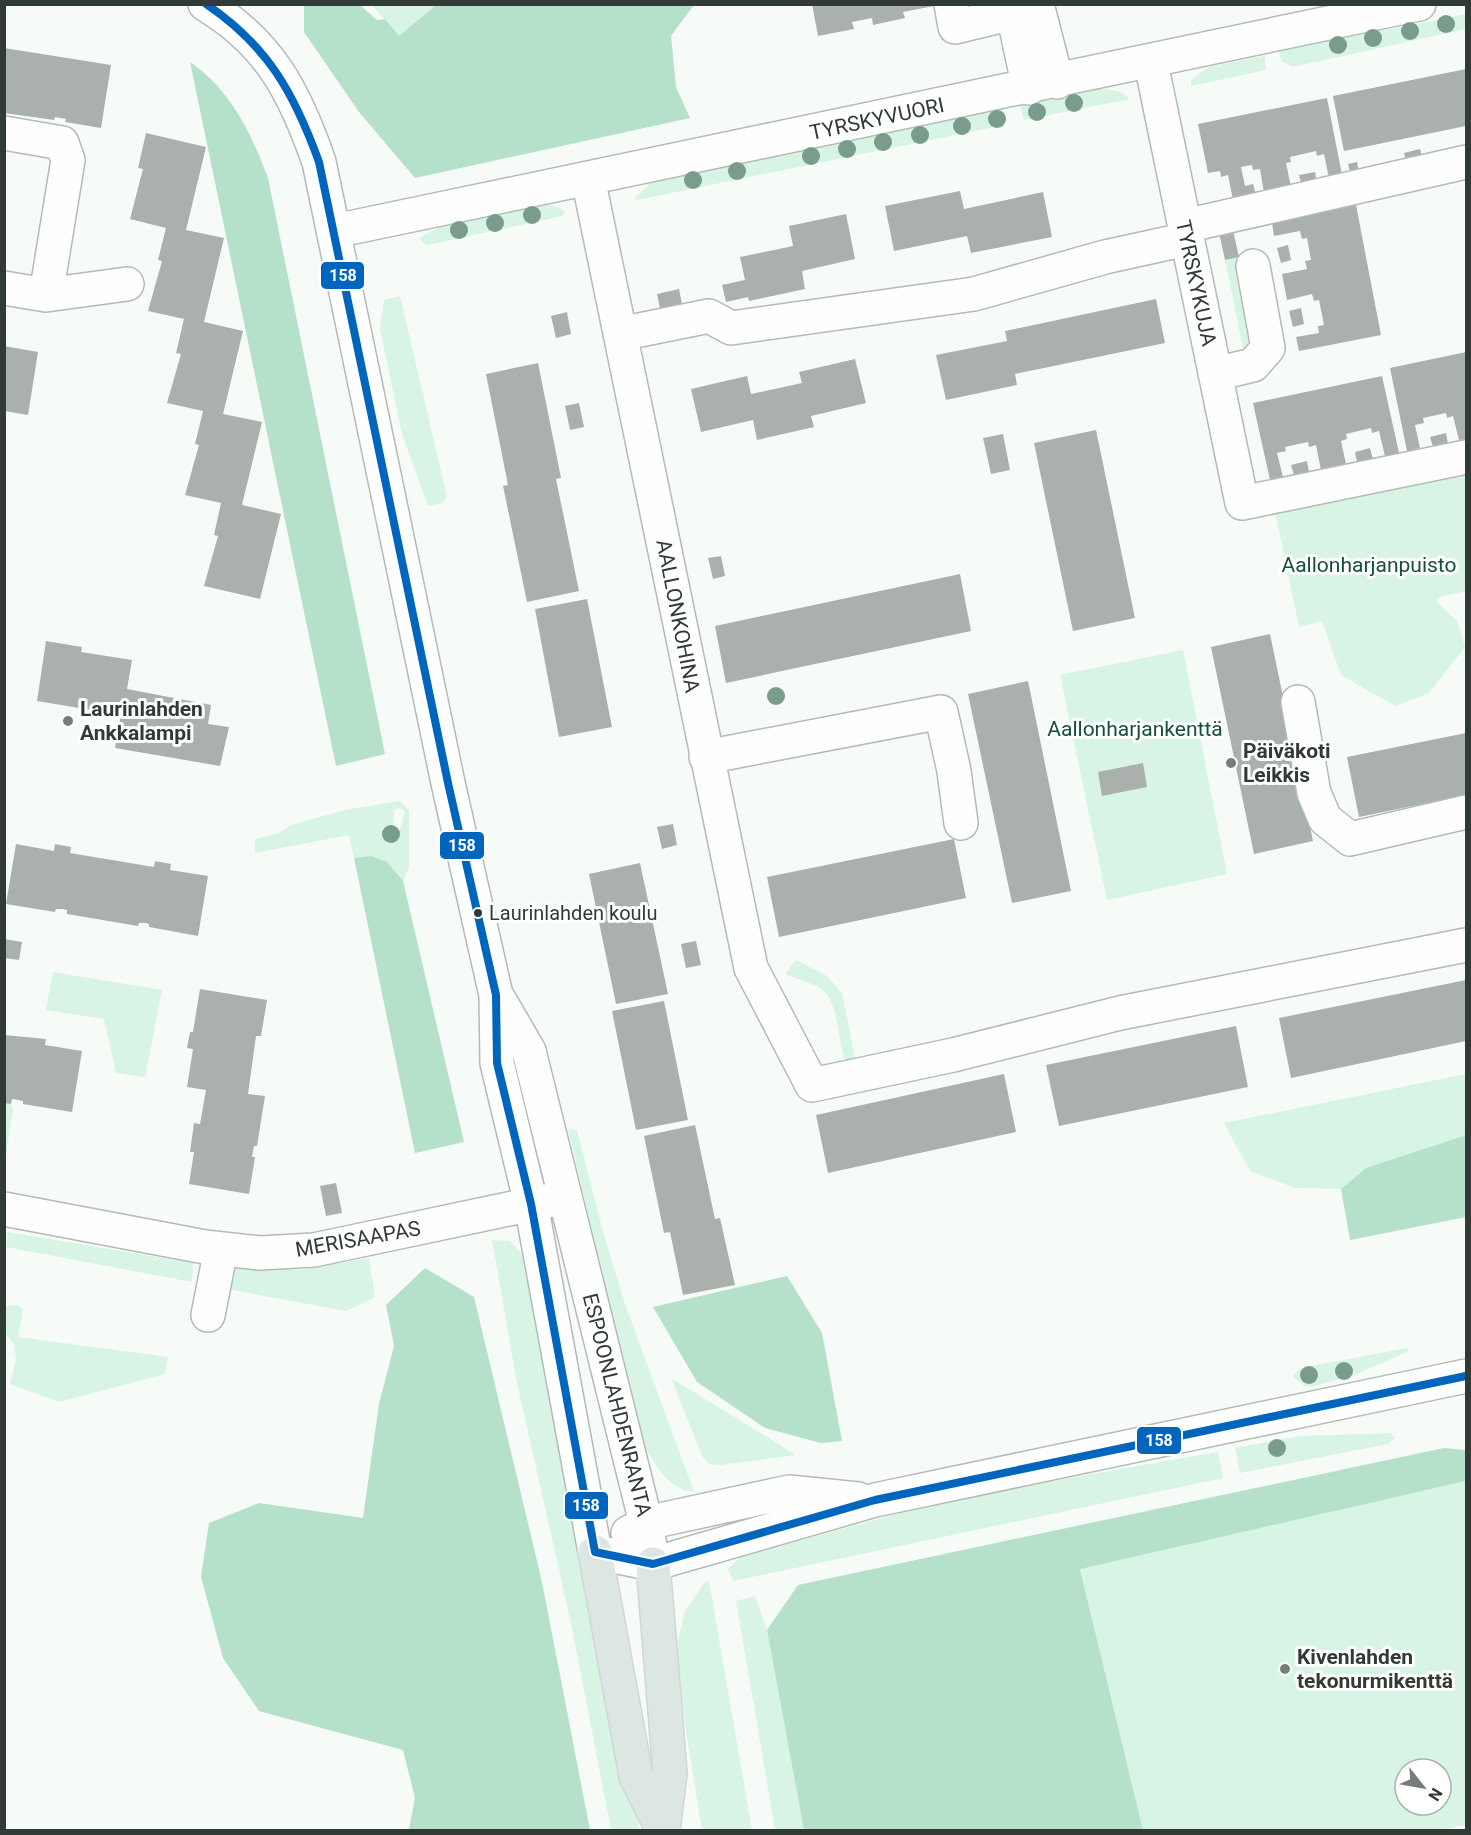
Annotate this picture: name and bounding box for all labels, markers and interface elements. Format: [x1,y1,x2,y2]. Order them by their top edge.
street label: TYRSKYVUORI [808,93,946,145]
street label: TYRSKYKUJA [1171,218,1221,349]
line badge: 158 [320,261,365,290]
text: 158 [329,266,357,285]
street label: AALLONKOHINA [651,537,705,695]
park label: Aallonharjanpuisto [1281,553,1457,577]
place label: Laurinlahden Ankkalampi [80,697,203,745]
marker: Laurinlahden Ankkalampi [61,714,75,728]
park label: Aallonharjankenttä [1047,717,1223,741]
place label: Päiväkoti Leikkis [1243,739,1331,787]
marker: Päiväkoti Leikkis [1224,756,1238,770]
line badge: 158 [439,831,485,860]
text: 158 [448,836,476,855]
place label: Laurinlahden koulu [489,901,657,925]
marker: Laurinlahden koulu [472,907,484,919]
street label: MERISAAPAS [293,1216,423,1262]
street label: ESPOONLAHDENRANTA [578,1291,656,1519]
line badge: 158 [1136,1426,1182,1455]
text: 158 [1145,1431,1173,1450]
line badge: 158 [564,1491,609,1520]
text: 158 [572,1496,600,1515]
place label: Kivenlahden tekonurmikenttä [1297,1645,1453,1693]
marker: Kivenlahden tekonurmikenttä [1278,1662,1292,1676]
north arrow [1393,1757,1453,1817]
text: N [1424,1785,1446,1804]

